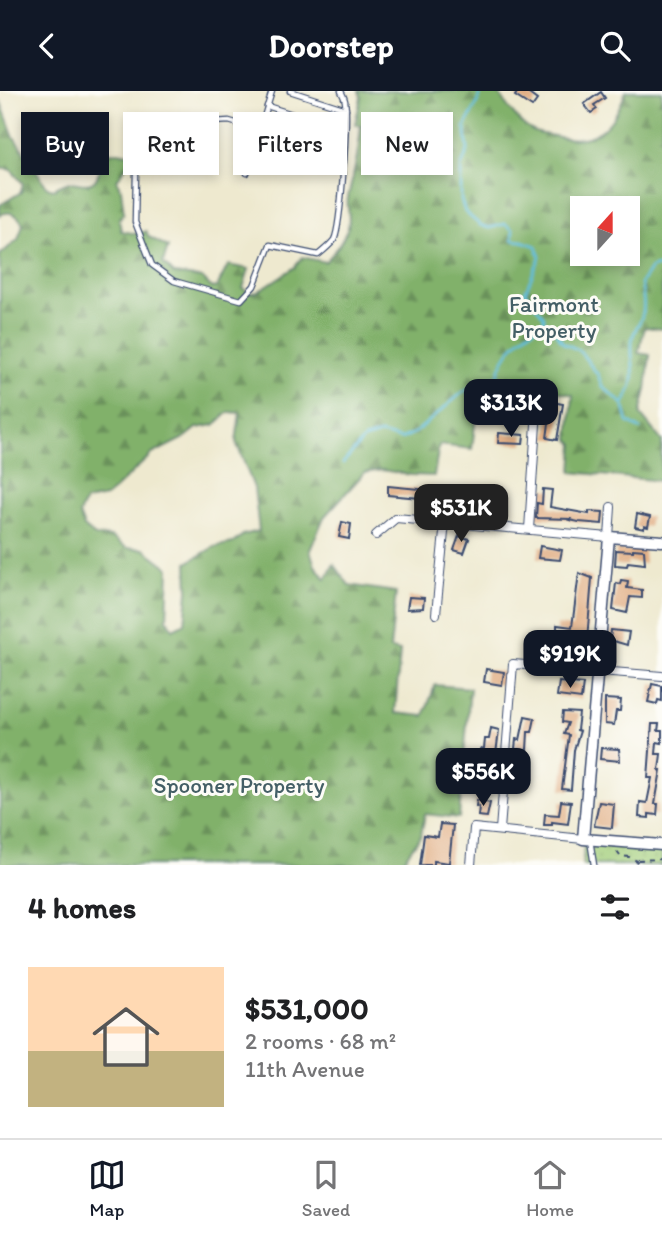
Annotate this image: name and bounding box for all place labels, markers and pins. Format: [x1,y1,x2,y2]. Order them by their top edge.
pin: $313K [462,379,560,439]
pin: $531K [412,484,510,544]
pin: $919K [521,631,619,690]
pin: $556K [434,749,532,808]

